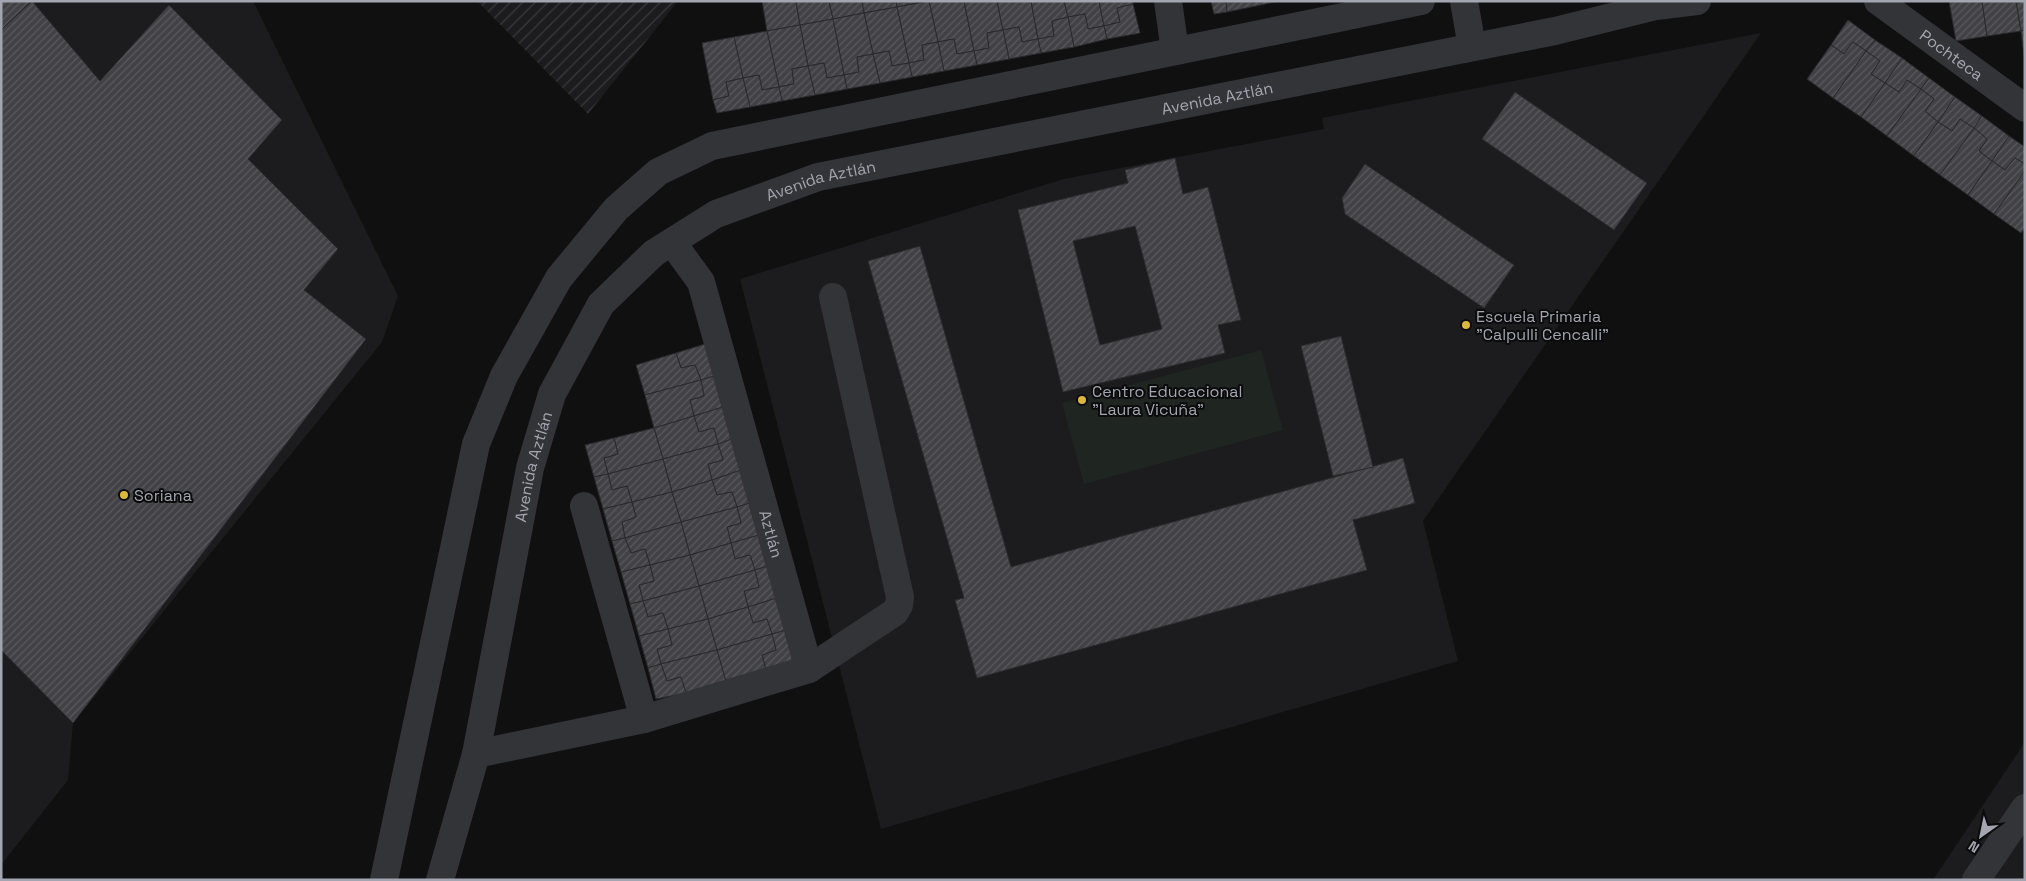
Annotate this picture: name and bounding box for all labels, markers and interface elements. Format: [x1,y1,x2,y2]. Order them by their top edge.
street label: Pochteca [1915,25,1987,85]
street label: Avenida Aztlán [1160,77,1275,120]
street label: Avenida Aztlán [763,156,878,206]
place label: Escuela Primaria "Calpulli Cencalli" [1476,306,1609,345]
marker: Escuela Primaria "Calpulli Cencalli" [1460,319,1472,331]
place label: Centro Educacional "Laura Vicuña" [1092,381,1242,420]
marker: Centro Educacional "Laura Vicuña" [1076,394,1088,406]
street label: Avenida Aztlán [510,409,557,524]
place label: Soriana [134,485,192,506]
marker: Soriana [118,489,130,501]
street label: Aztlán [754,508,788,560]
north arrow [1956,811,2006,861]
text: N [1965,837,1983,857]

